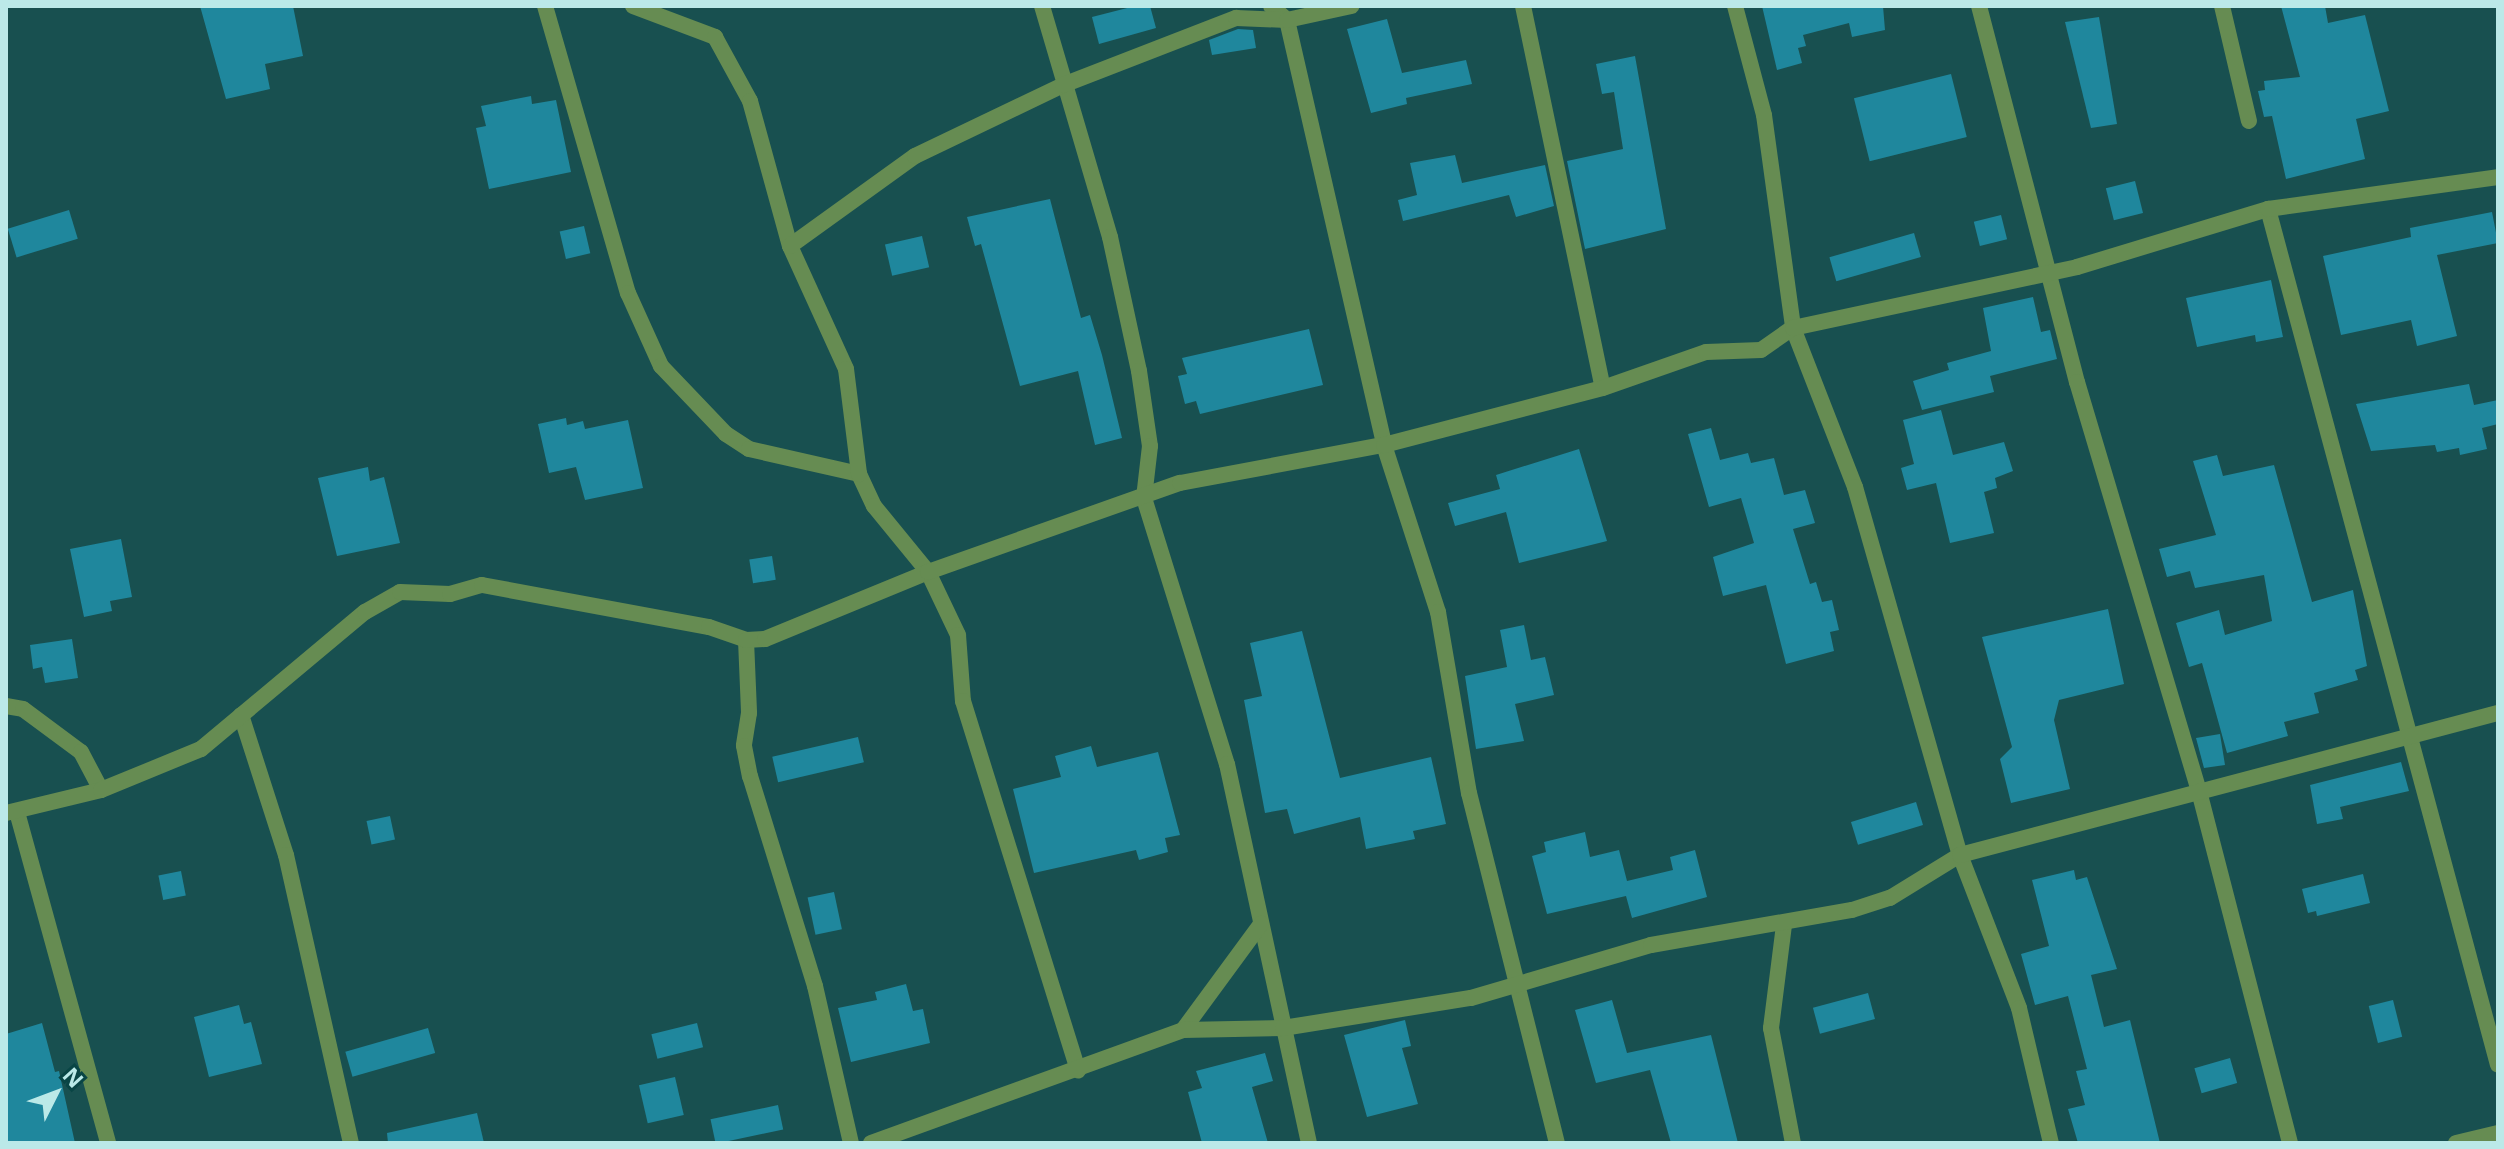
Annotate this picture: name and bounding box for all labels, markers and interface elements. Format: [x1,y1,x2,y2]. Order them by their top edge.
north arrow [16,1053,96,1133]
text: N [57,1060,91,1094]

